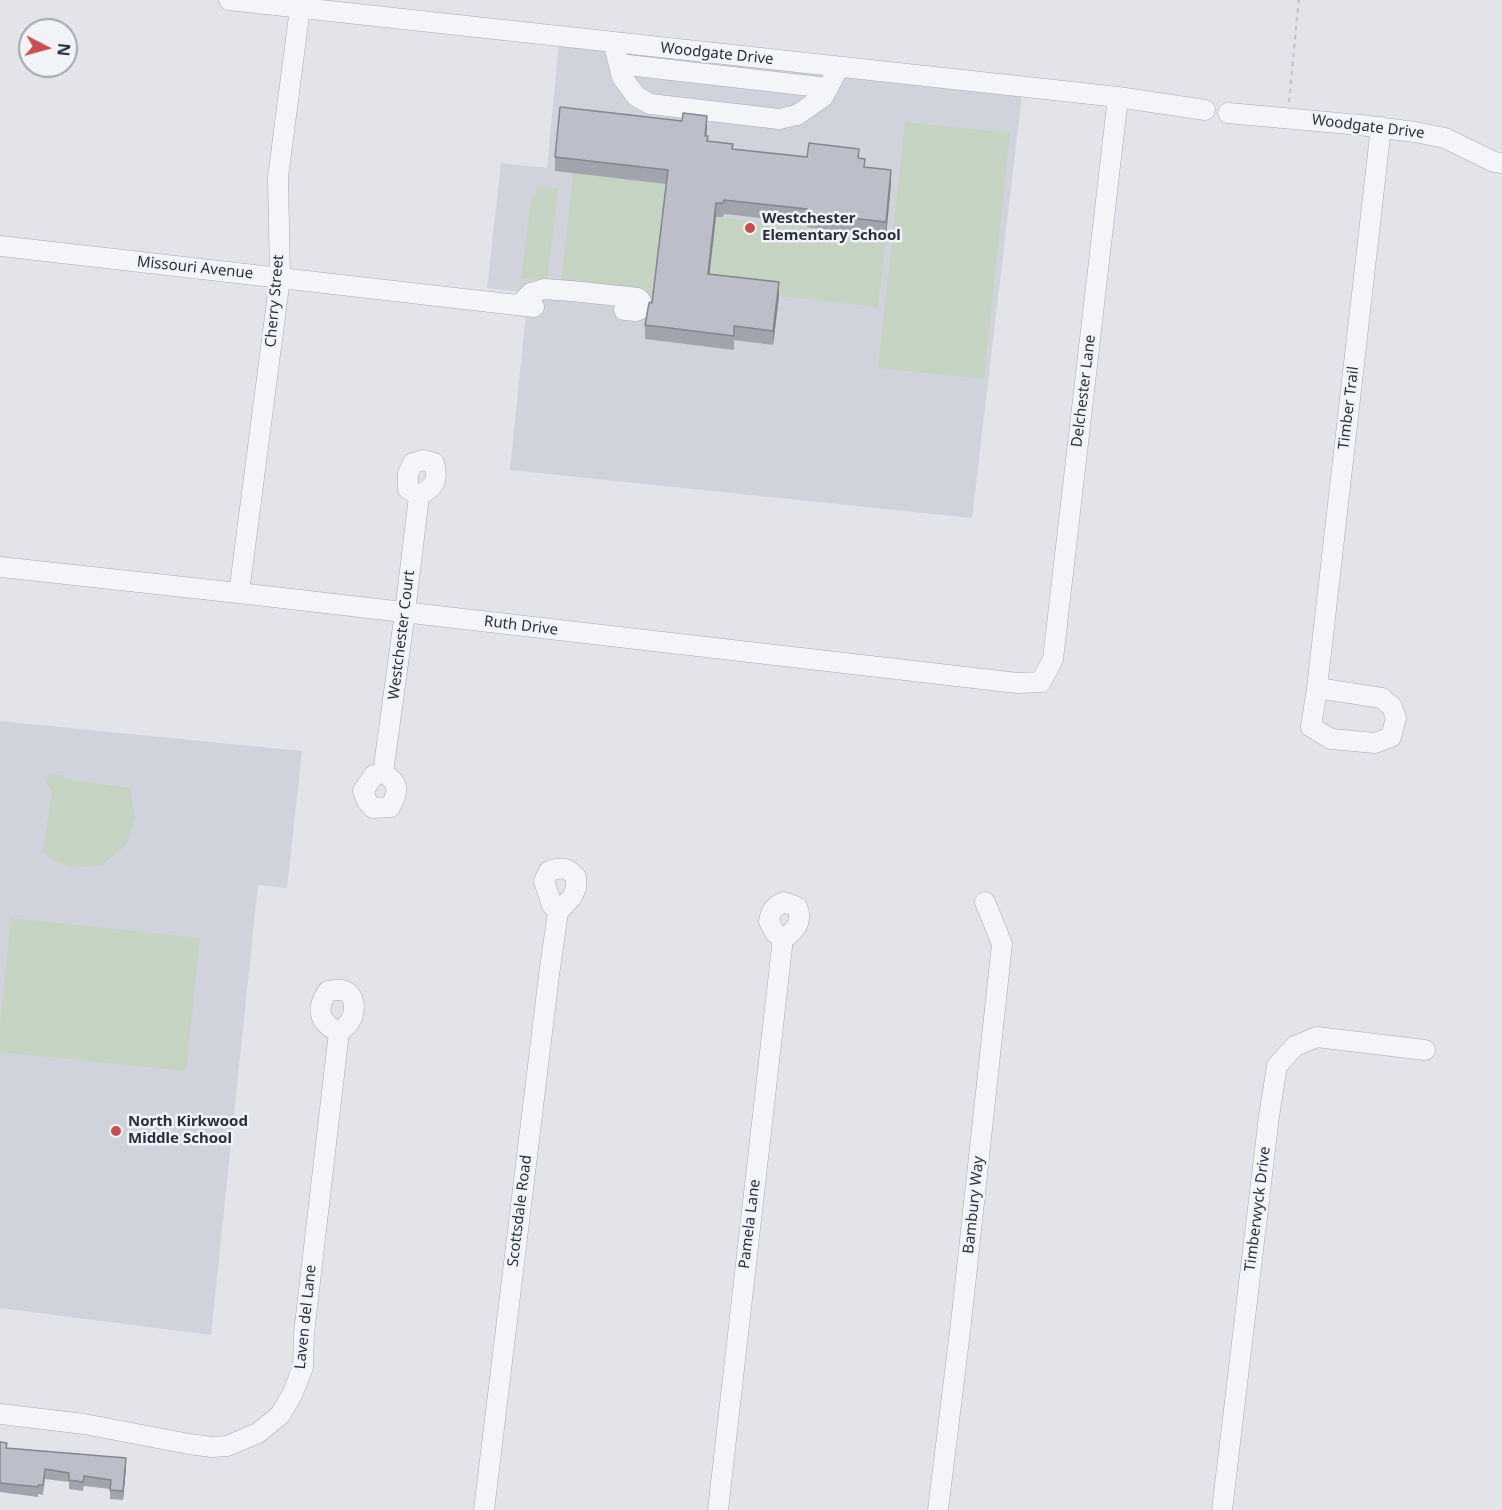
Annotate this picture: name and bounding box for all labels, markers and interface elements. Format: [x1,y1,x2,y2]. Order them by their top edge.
north arrow [18,18,78,78]
street label: Woodgate Drive [660,39,774,69]
text: N [52,42,76,57]
street label: Woodgate Drive [1311,111,1425,143]
place label: Westchester Elementary School [762,210,901,245]
marker: Westchester Elementary School [743,221,757,235]
street label: Missouri Avenue [136,253,254,283]
street label: Cherry Street [262,254,288,348]
street label: Delchester Lane [1068,334,1100,448]
street label: Timber Trail [1335,365,1363,451]
street label: Westchester Court [385,569,419,701]
street label: Ruth Drive [483,613,559,639]
place label: North Kirkwood Middle School [128,1113,248,1148]
marker: North Kirkwood Middle School [109,1124,123,1138]
street label: Timberwyck Drive [1241,1145,1275,1273]
street label: Scottsdale Road [504,1154,536,1268]
street label: Bambury Way [960,1155,988,1255]
street label: Pamela Lane [736,1178,764,1270]
street label: Laven del Lane [292,1264,320,1370]

